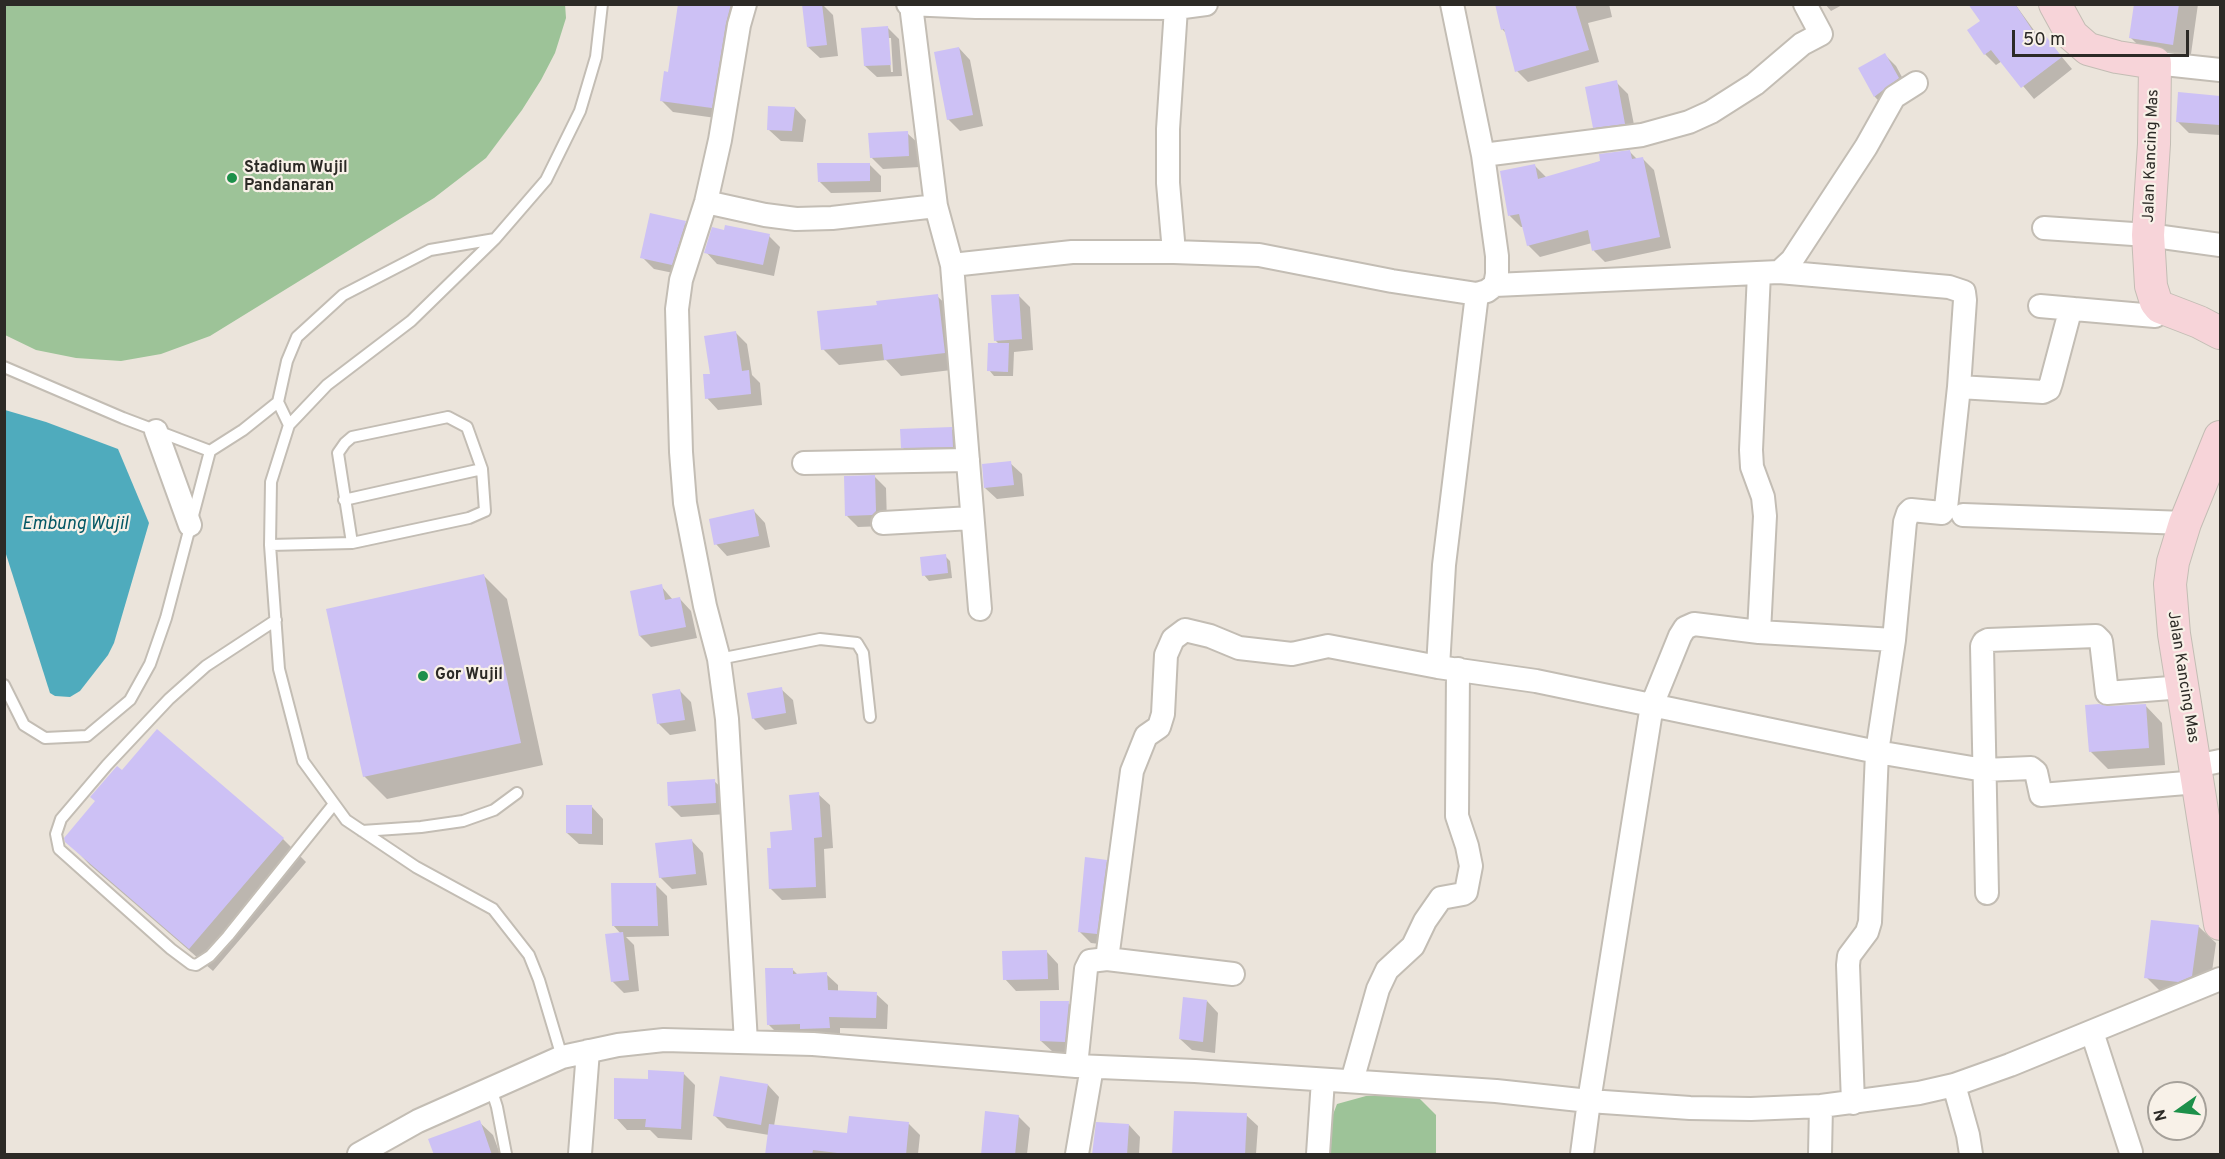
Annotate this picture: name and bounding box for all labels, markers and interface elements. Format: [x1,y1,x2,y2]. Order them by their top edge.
scale bar [2015,18,2192,56]
text: 50 m [2023,29,2065,52]
street label: Jalan Kancing Mas [2140,89,2164,223]
place label: Stadium Wujil Pandanaran [244,159,348,197]
marker: Stadium Wujil Pandanaran [225,171,239,185]
water label: Embung Wujil [22,514,128,536]
street label: Jalan Kancing Mas [2162,610,2202,744]
place label: Gor Wujil [435,666,503,686]
marker: Gor Wujil [416,669,430,683]
north arrow [2147,1081,2207,1141]
text: N [2150,1107,2173,1123]

